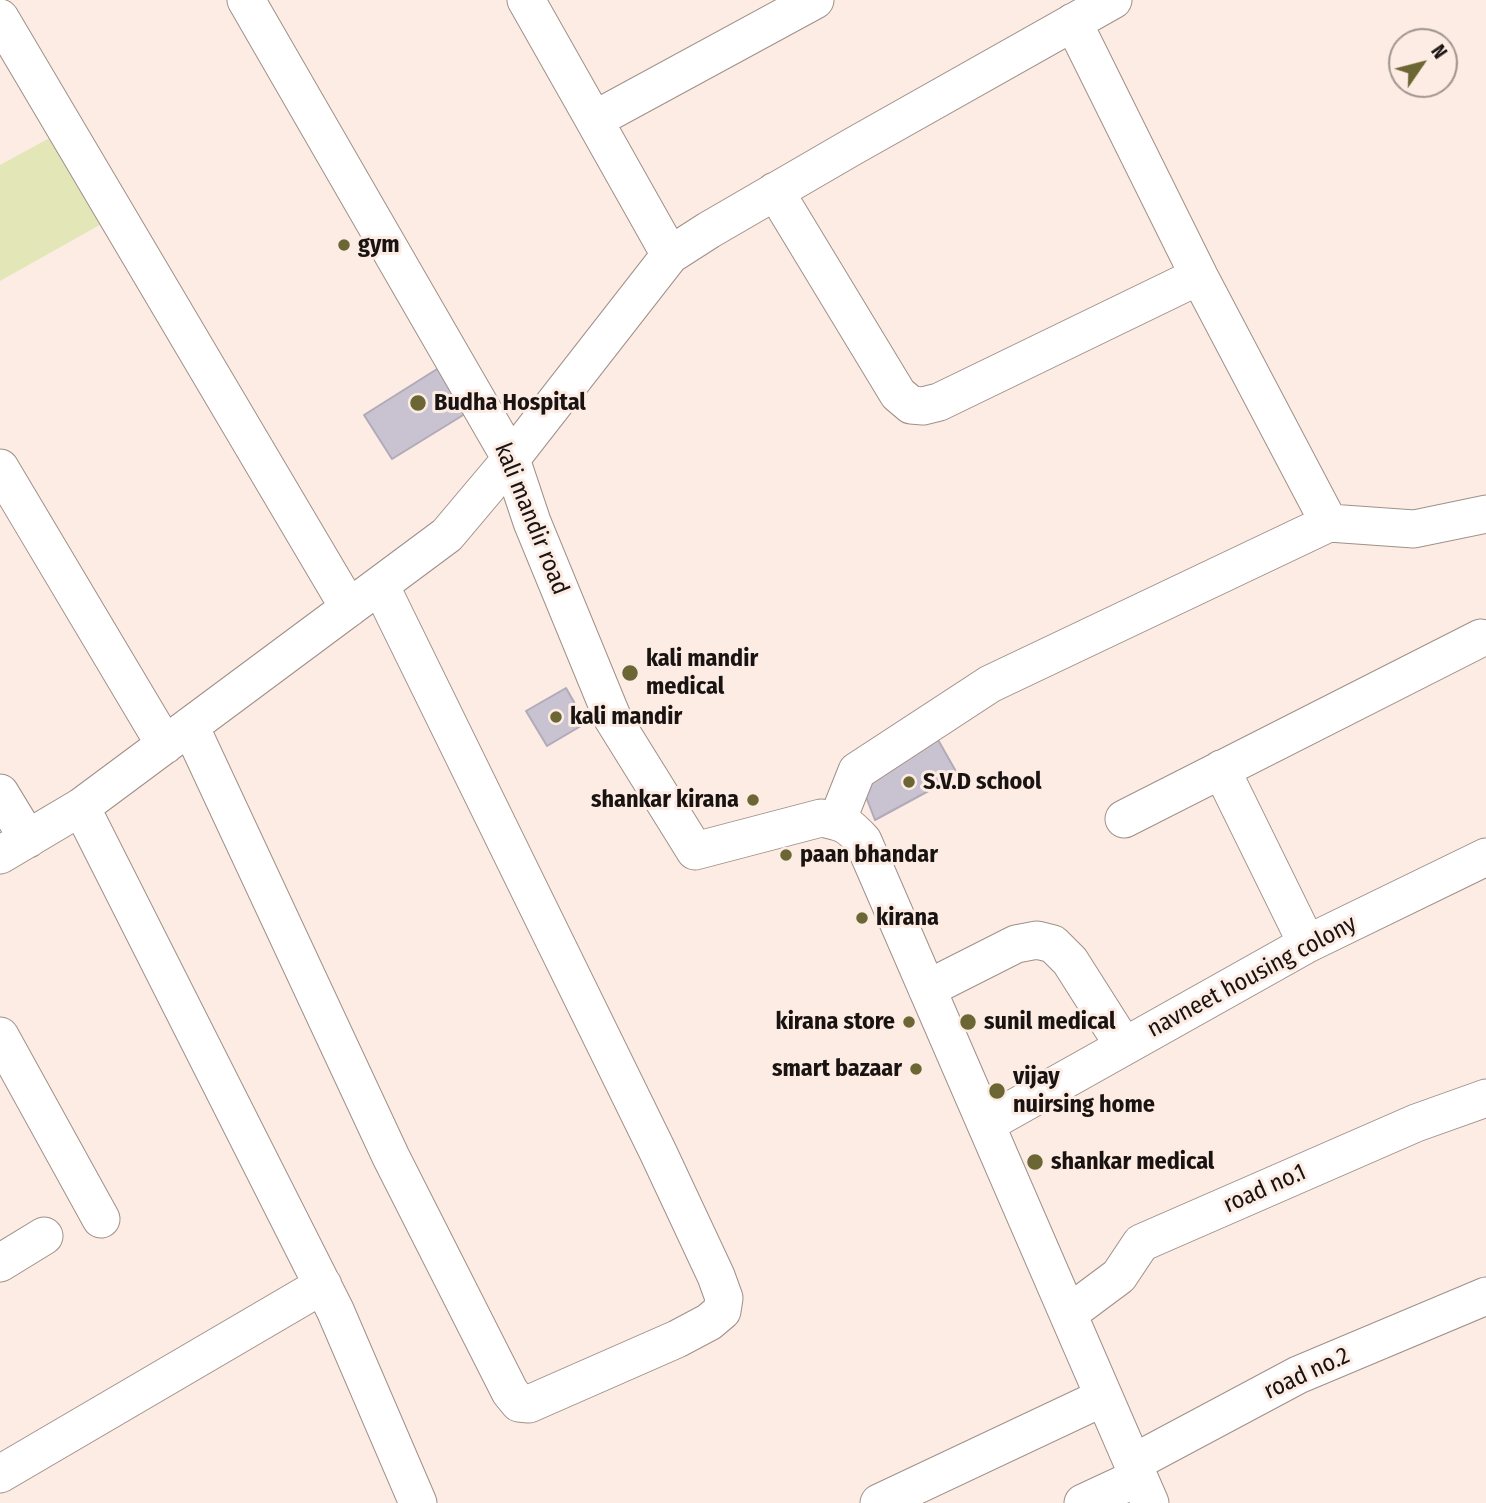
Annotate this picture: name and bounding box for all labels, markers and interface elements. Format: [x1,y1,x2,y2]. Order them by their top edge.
north arrow [1388,28,1458,98]
text: N [1426,41,1452,63]
place label: gym [358,231,400,259]
marker: gym [336,237,352,253]
place label: Budha Hospital [434,389,586,417]
marker: Budha Hospital [408,393,428,413]
street label: kali mandir road [488,439,574,599]
place label: kali mandir medical [646,645,758,701]
marker: kali mandir medical [620,663,640,683]
place label: kali mandir [570,703,682,731]
marker: kali mandir [548,709,564,725]
place label: S.V.D school [923,768,1042,796]
marker: S.V.D school [901,774,917,790]
place label: shankar kirana [591,786,739,814]
marker: shankar kirana [745,792,761,808]
place label: paan bhandar [800,841,938,869]
marker: paan bhandar [778,847,794,863]
place label: kirana [876,904,939,932]
marker: kirana [854,910,870,926]
street label: navneet housing colony [1142,910,1362,1044]
place label: kirana store [775,1008,895,1036]
place label: sunil medical [984,1008,1116,1036]
marker: sunil medical [958,1012,978,1032]
marker: kirana store [901,1014,917,1030]
place label: smart bazaar [772,1055,902,1083]
marker: smart bazaar [908,1061,924,1077]
place label: vijay nuirsing home [1013,1063,1155,1119]
marker: vijay nuirsing home [987,1081,1007,1101]
place label: shankar medical [1051,1148,1214,1176]
marker: shankar medical [1025,1152,1045,1172]
street label: road no.1 [1219,1158,1311,1220]
street label: road no.2 [1260,1342,1354,1406]

